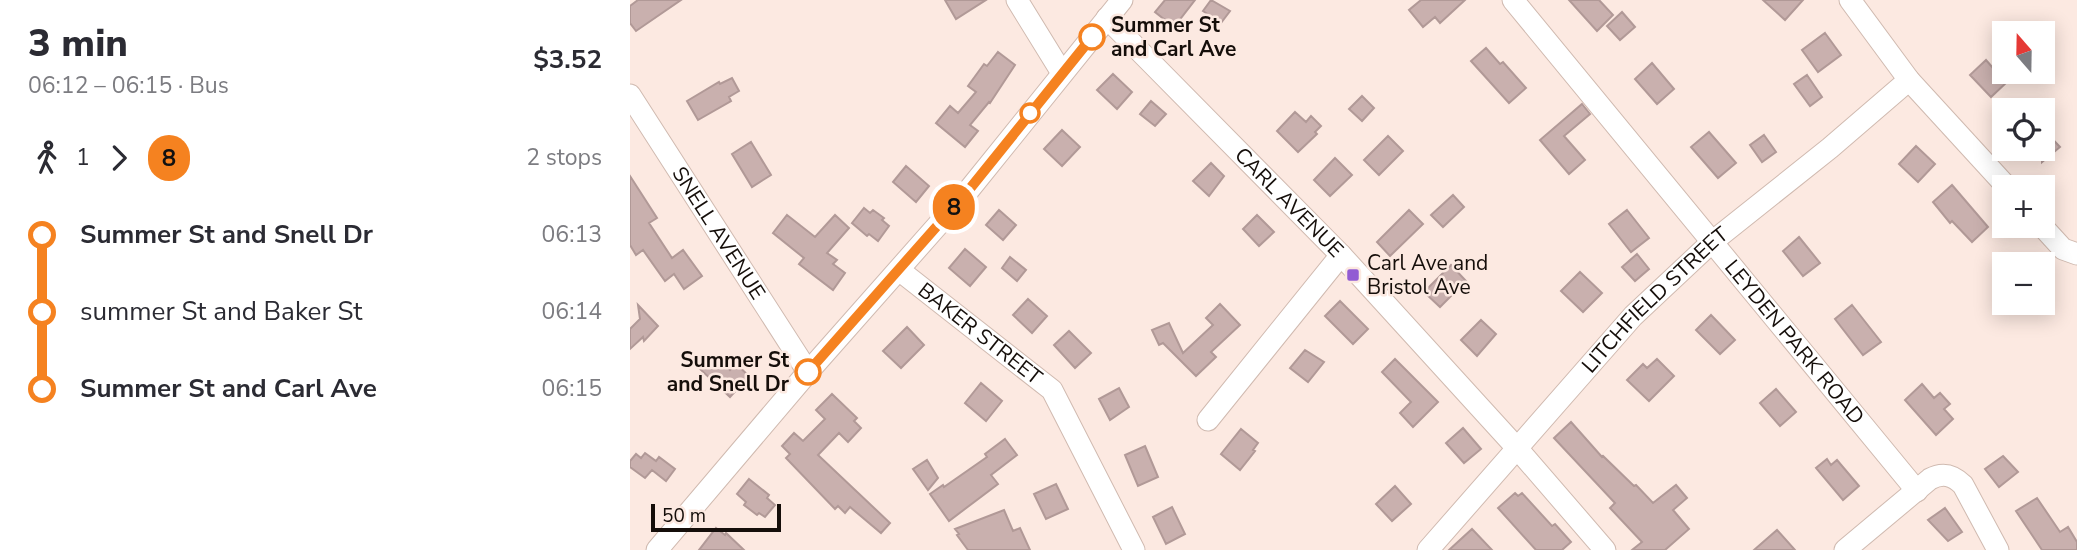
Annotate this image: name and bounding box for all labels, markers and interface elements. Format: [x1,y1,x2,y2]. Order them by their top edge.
place label: Summer St and Carl Ave [1111,11,1236,63]
text: 3 min [28,18,128,69]
north arrow [1992,21,2054,84]
map controls [1992,21,2055,315]
marker: Summer St and Carl Ave [1079,24,1105,50]
text: $3.52 [533,42,602,77]
text: 06:12 – 06:15 · Bus [28,70,229,101]
button: locate [1992,98,2055,161]
unlabelled marker [1020,103,1040,123]
icon: walk [28,139,66,177]
icon: forward [100,139,138,177]
street label: CARL AVENUE [1228,141,1350,263]
text: 1 [76,142,90,173]
text: 8 [162,142,176,174]
text: 2 stops [526,142,602,173]
street label: SNELL AVENUE [666,161,772,305]
button: + [1992,175,2055,238]
line badge: 8 [931,184,977,230]
text: 8 [947,191,961,223]
text: Summer St and Snell Dr [80,217,373,252]
text: 06:13 [542,219,602,250]
street label: LITCHFIELD STREET [1575,220,1734,379]
place label: Carl Ave and Bristol Ave [1367,249,1488,301]
button: − [1992,252,2055,315]
street label: LEYDEN PARK ROAD [1718,254,1871,430]
marker: Carl Ave and Bristol Ave [1345,267,1361,283]
street label: BAKER STREET [912,276,1048,391]
text: summer St and Baker St [80,294,362,329]
text: 06:14 [542,296,602,327]
place label: Summer St and Snell Dr [667,346,790,398]
marker: Summer St and Snell Dr [795,359,821,385]
text: Summer St and Carl Ave [80,371,377,406]
text: 06:15 [542,373,602,404]
scale bar [651,501,780,533]
text: 50 m [662,503,706,529]

